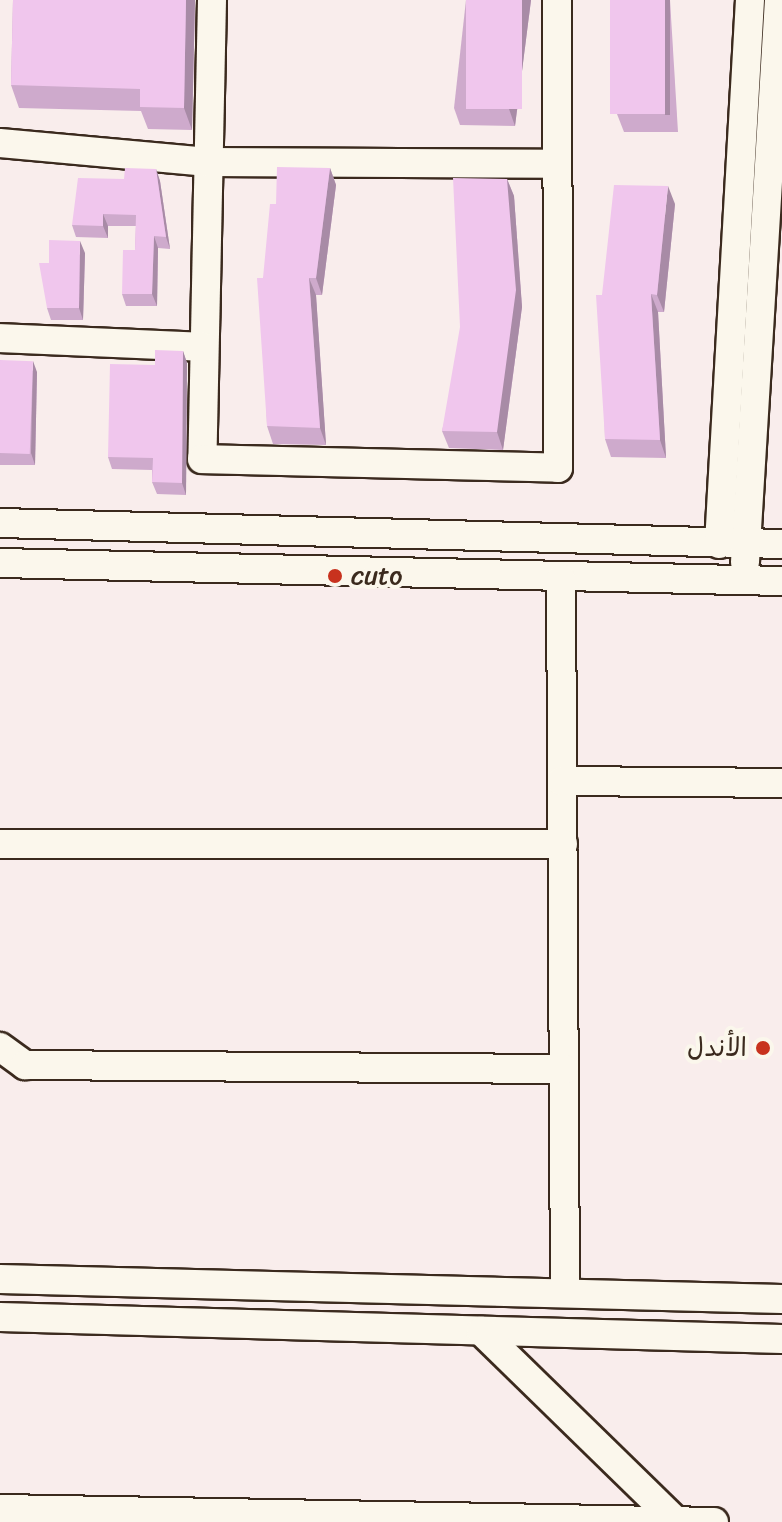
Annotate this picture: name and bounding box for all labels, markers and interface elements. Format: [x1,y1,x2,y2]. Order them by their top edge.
place label: cuto [351,560,402,592]
marker: cuto [326,567,344,585]
place label: الأندل [687,1032,747,1064]
marker: الأندل [754,1039,772,1057]

